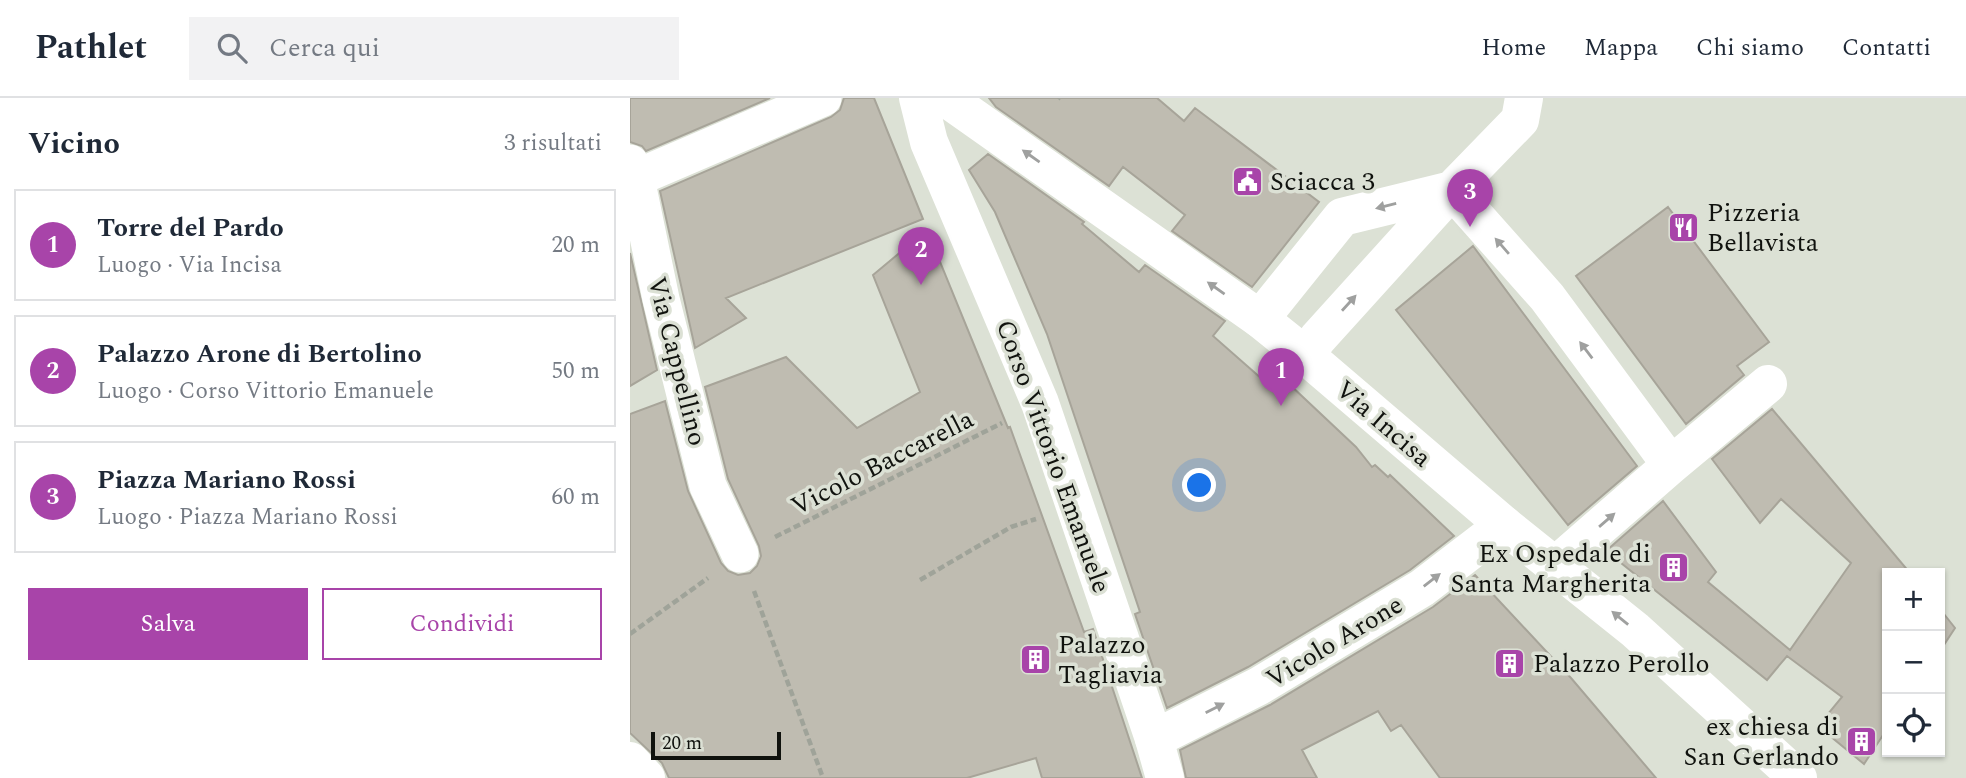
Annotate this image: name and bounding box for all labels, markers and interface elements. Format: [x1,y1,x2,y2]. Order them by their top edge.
search box [189,17,679,80]
text: Pathlet [35,23,147,73]
text: Cerca qui [269,28,380,68]
icon: search [213,29,251,67]
text: Home [1481,30,1546,66]
text: Mappa [1584,30,1658,66]
text: Chi siamo [1696,30,1804,66]
text: Contatti [1842,30,1931,66]
text: Vicino [28,121,120,167]
text: 3 risultati [504,126,602,161]
one-way arrow [1022,149,1040,163]
place label: Sciacca 3 [1270,162,1375,202]
public building icon: Sciacca 3 [1230,164,1264,198]
pin: 3 [1447,169,1493,227]
place label: Pizzeria Bellavista [1707,193,1819,263]
one-way arrow [1375,201,1397,212]
text: Torre del Pardo [97,208,284,248]
restaurant icon: Pizzeria Bellavista [1667,210,1701,244]
pin: 2 [898,227,944,285]
text: 1 [47,228,59,263]
text: 20 m [551,228,600,263]
one-way arrow [1494,237,1510,255]
text: Luogo · Via Incisa [97,248,282,283]
street label: Via Cappellino [637,272,717,450]
one-way arrow [1207,281,1225,295]
one-way arrow [1341,295,1356,312]
street label: Corso Vittorio Emanuele [985,314,1121,599]
text: Palazzo Arone di Bertolino [97,334,422,374]
one-way arrow [1579,341,1593,359]
pin: 1 [1258,348,1304,406]
text: 2 [47,354,59,389]
text: 50 m [551,354,600,389]
street label: Via Incisa [1326,370,1441,477]
text: Luogo · Corso Vittorio Emanuele [97,374,434,409]
street label: Vicolo Baccarella [784,399,981,526]
text: Piazza Mariano Rossi [97,460,356,500]
your location [1182,468,1216,502]
text: 3 [47,480,59,515]
text: 60 m [551,480,600,515]
text: Luogo · Piazza Mariano Rossi [97,500,398,535]
one-way arrow [1599,513,1616,528]
place label: Ex Ospedale di Santa Margherita [1450,534,1651,604]
building icon: Ex Ospedale di Santa Margherita [1657,551,1691,585]
map controls [1882,568,1945,757]
button: + [1882,568,1945,631]
one-way arrow [1423,574,1441,588]
street label: Vicolo Arone [1258,585,1411,699]
button: Salva [28,588,308,660]
button: Condividi [322,588,602,660]
one-way arrow [1611,610,1629,625]
place label: Palazzo Tagliavia [1058,625,1163,695]
button: − [1882,631,1945,694]
building icon: Palazzo Tagliavia [1018,642,1052,676]
place label: Palazzo Perollo [1533,644,1709,684]
building icon: Palazzo Perollo [1493,646,1527,680]
button: locate [1882,694,1945,757]
one-way arrow [1205,703,1225,714]
place label: ex chiesa di San Gerlando [1683,707,1839,777]
building icon: ex chiesa di San Gerlando [1845,724,1879,758]
scale bar [651,729,780,761]
text: 20 m [662,729,702,758]

